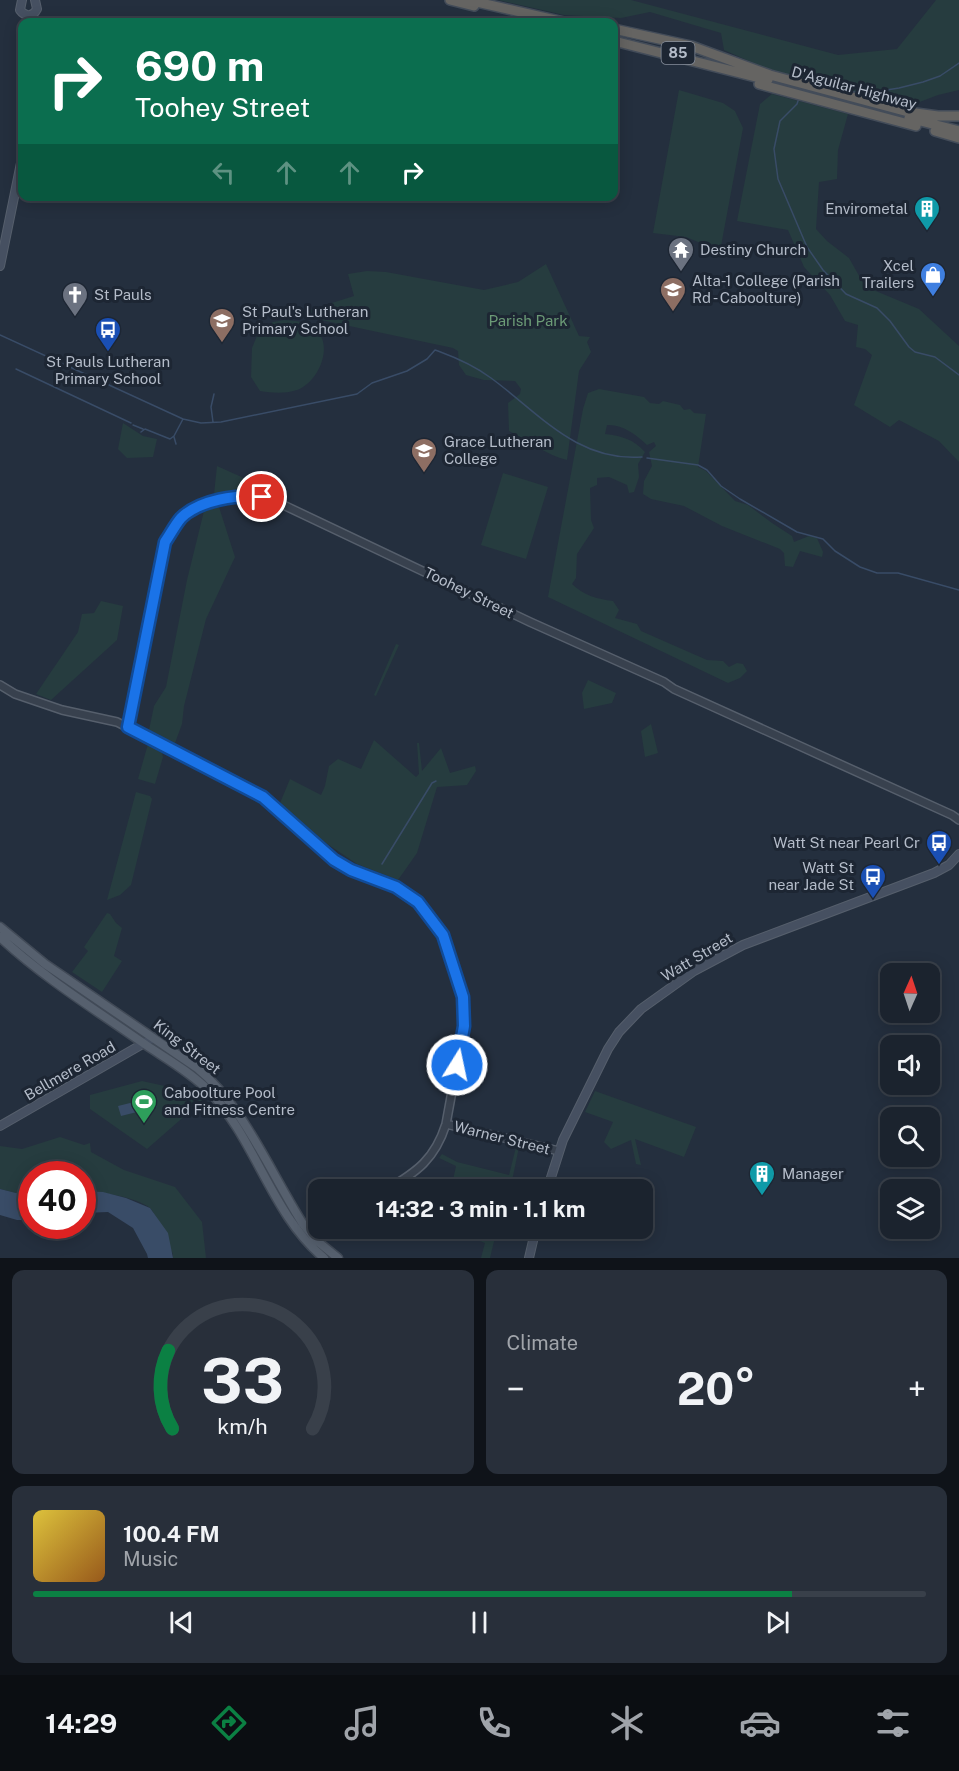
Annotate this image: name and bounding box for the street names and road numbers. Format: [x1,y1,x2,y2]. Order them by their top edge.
road number: 85 [662,42,694,64]
street label: D'Aguilar Highway [790,63,919,112]
street label: Toohey Street [422,564,517,622]
street label: Watt Street [658,929,736,984]
street label: King Street [150,1016,224,1077]
street label: Bellmere Road [21,1038,118,1103]
street label: Warner Street [452,1117,552,1158]

